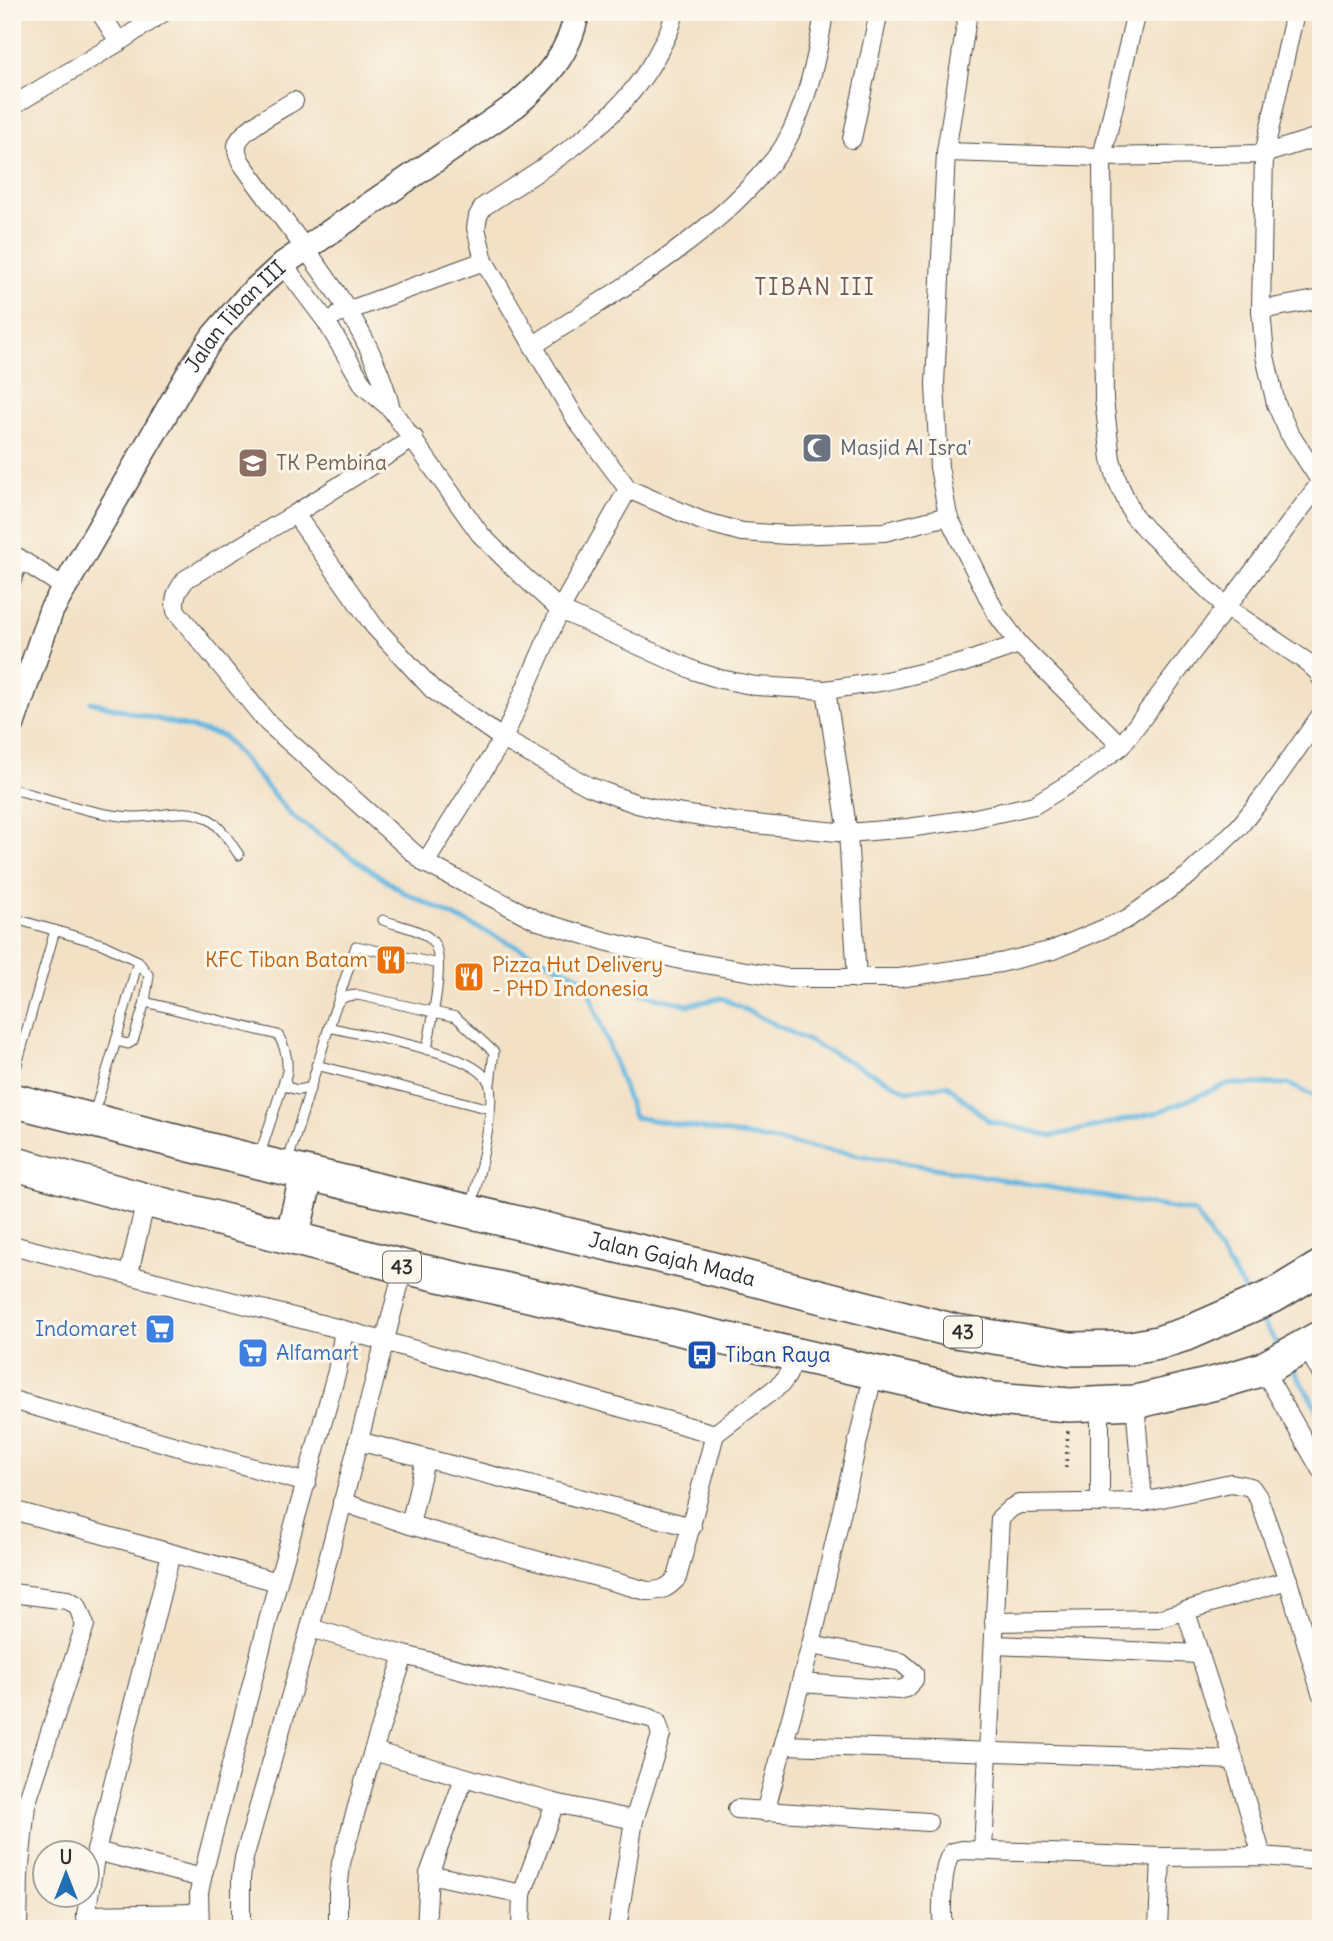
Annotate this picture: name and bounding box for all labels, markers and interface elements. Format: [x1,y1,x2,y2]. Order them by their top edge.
street label: Jalan Tiban III [179,254,291,377]
district label: TIBAN III [754,272,876,301]
mosque icon: Masjid Al Isra' [800,431,834,465]
place label: Masjid Al Isra' [840,434,971,461]
school or university icon: TK Pembina [236,446,270,480]
place label: TK Pembina [276,449,387,476]
restaurant icon: KFC Tiban Batam [374,943,408,977]
place label: KFC Tiban Batam [205,946,368,973]
place label: Pizza Hut Delivery - PHD Indonesia [492,951,663,1002]
restaurant icon: Pizza Hut Delivery - PHD Indonesia [452,960,486,994]
street label: Jalan Gajah Mada [586,1226,758,1292]
road number: 43 [383,1252,421,1282]
supermarket icon: Indomaret [143,1312,177,1346]
place label: Indomaret [35,1315,137,1342]
road number: 43 [944,1316,982,1348]
supermarket icon: Alfamart [236,1336,270,1370]
bus stop icon: Tiban Raya [685,1338,719,1372]
place label: Alfamart [276,1339,359,1366]
place label: Tiban Raya [725,1341,830,1368]
north arrow [32,1840,102,1910]
text: U [60,1845,72,1869]

